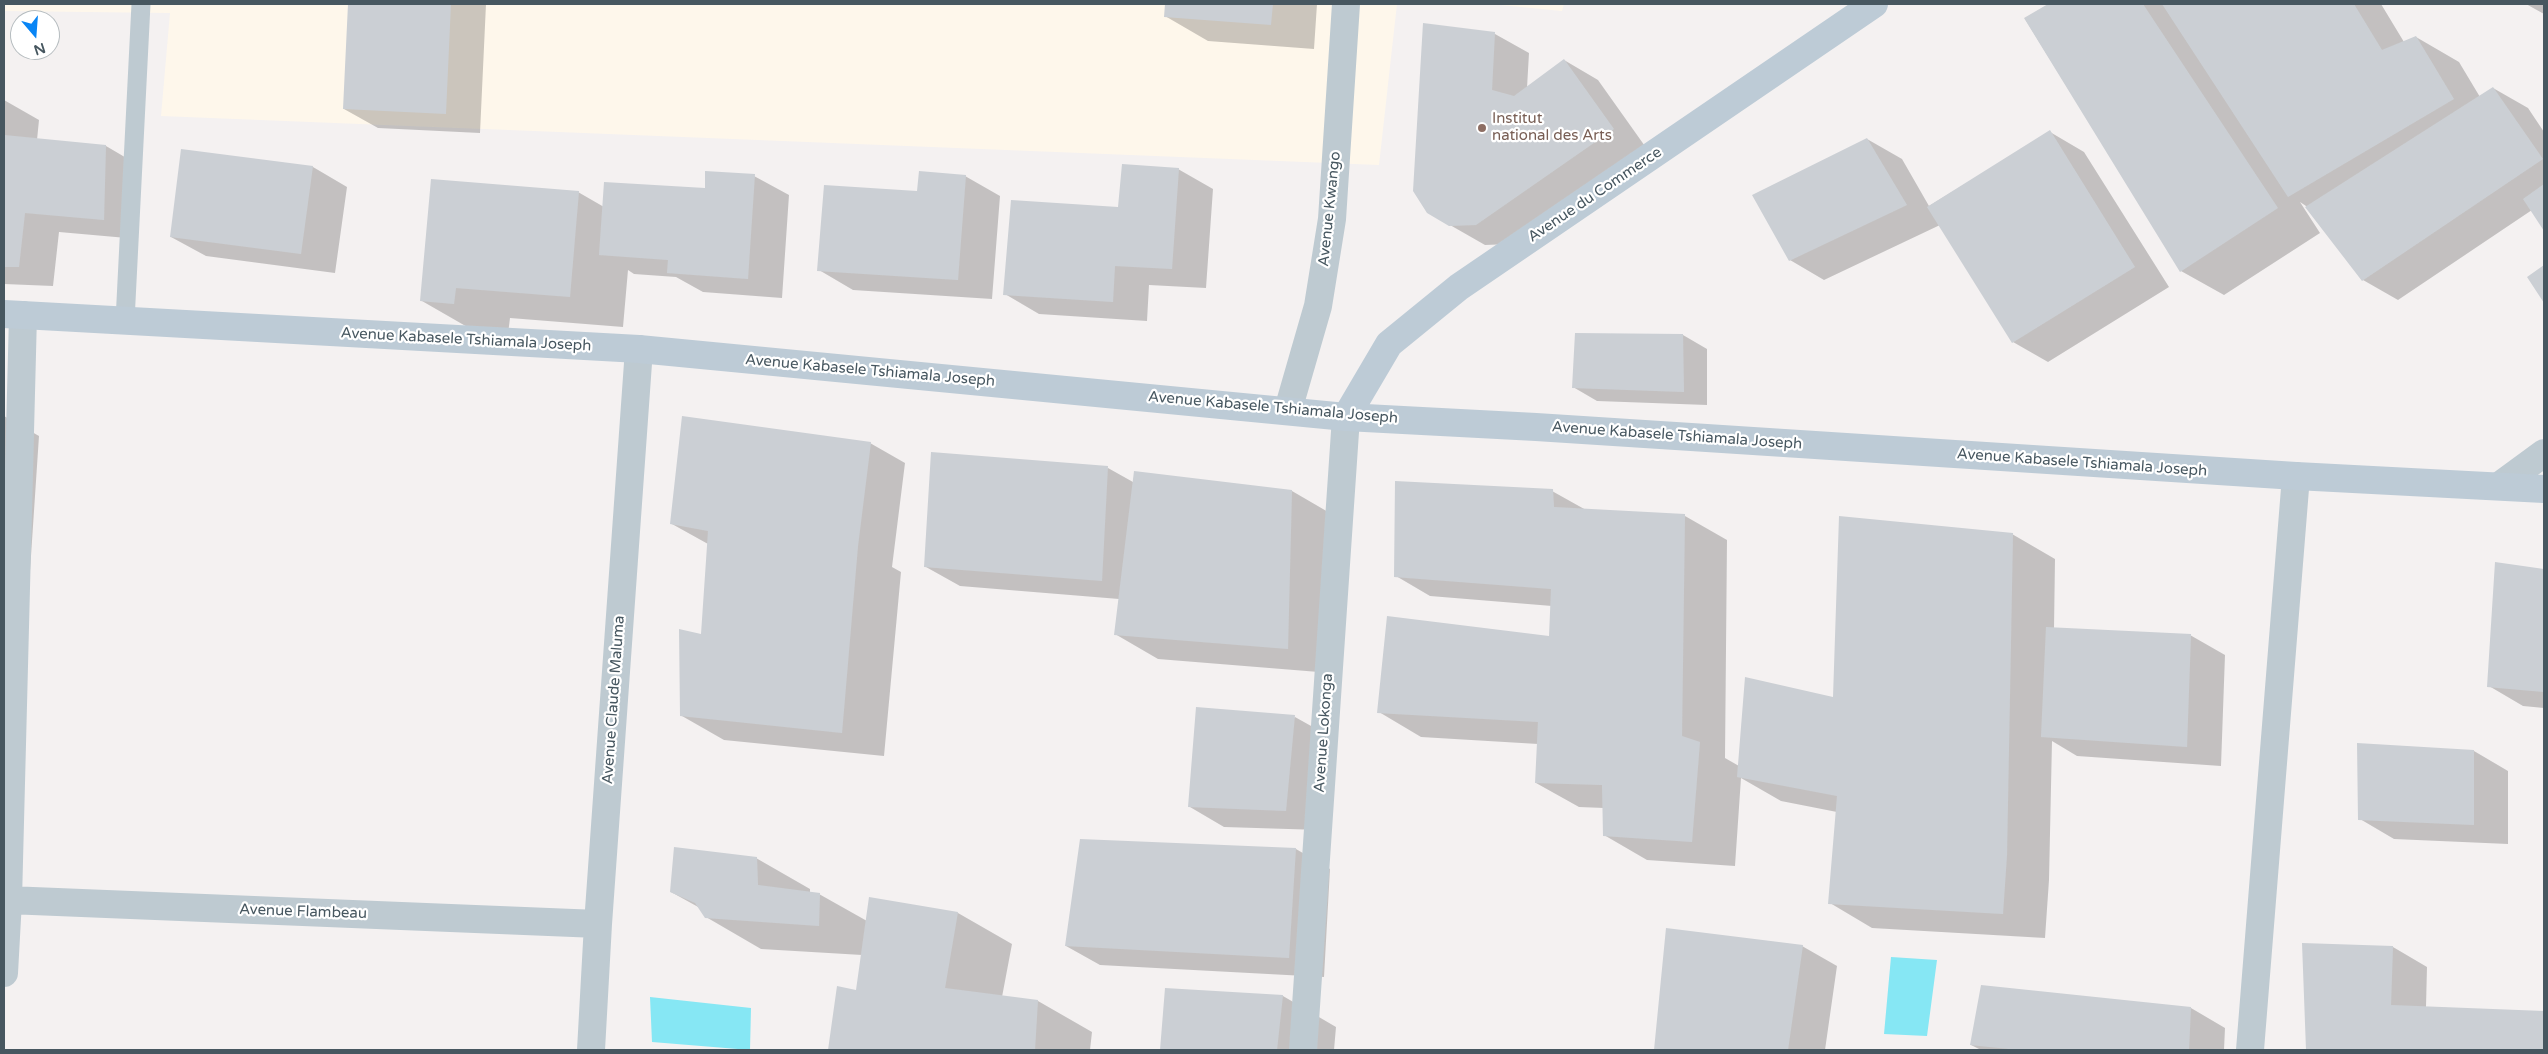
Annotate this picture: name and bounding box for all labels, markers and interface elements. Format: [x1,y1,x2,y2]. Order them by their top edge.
north arrow [10,10,60,60]
text: N [32,39,47,59]
place label: Institut national des Arts [1492,110,1612,145]
marker: Institut national des Arts [1476,122,1488,134]
street label: Avenue du Commerce [1525,144,1665,246]
street label: Avenue Kwango [1315,151,1345,267]
street label: Avenue Kabasele Tshiamala Joseph [340,324,592,356]
street label: Avenue Kabasele Tshiamala Joseph [744,351,996,391]
street label: Avenue Kabasele Tshiamala Joseph [1147,388,1399,428]
street label: Avenue Kabasele Tshiamala Joseph [1551,418,1803,454]
street label: Avenue Kabasele Tshiamala Joseph [1956,445,2208,481]
street label: Avenue Claude Maluma [599,615,629,785]
street label: Avenue Lokonga [1311,673,1337,793]
street label: Avenue Flambeau [239,901,367,923]

